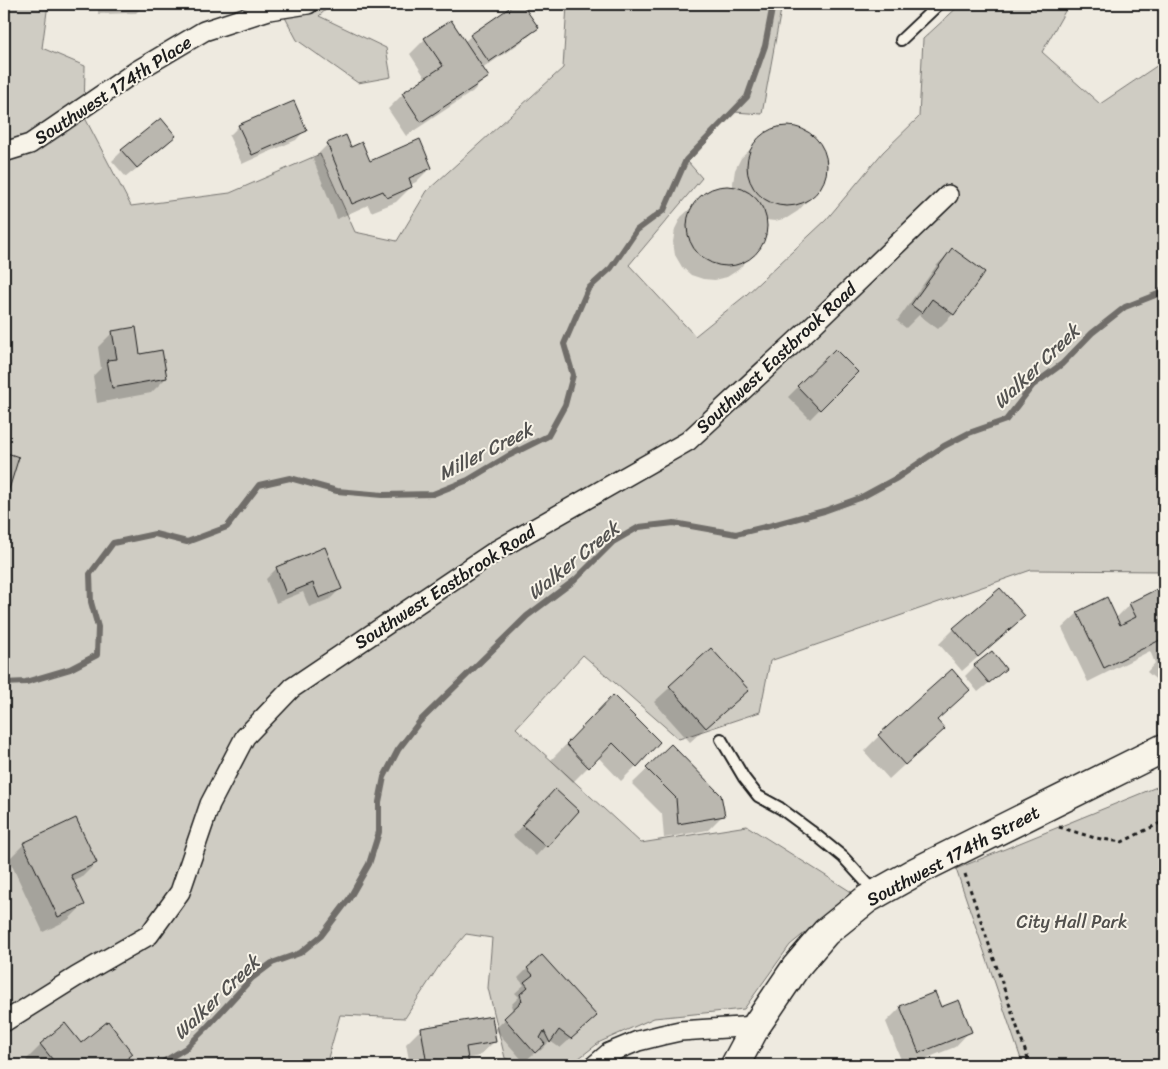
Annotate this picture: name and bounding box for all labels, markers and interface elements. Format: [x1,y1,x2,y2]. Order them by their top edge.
street label: Southwest 174th Place [27,27,199,153]
street label: Southwest Eastbrook Road [688,273,865,442]
water label: Walker Creek [985,314,1090,417]
water label: Miller Creek [432,412,541,489]
water label: Walker Creek [520,511,629,608]
street label: Southwest Eastbrook Road [348,515,544,658]
street label: Southwest 174th Street [860,797,1046,915]
park label: City Hall Park [1016,906,1128,938]
water label: Walker Creek [165,945,270,1048]

